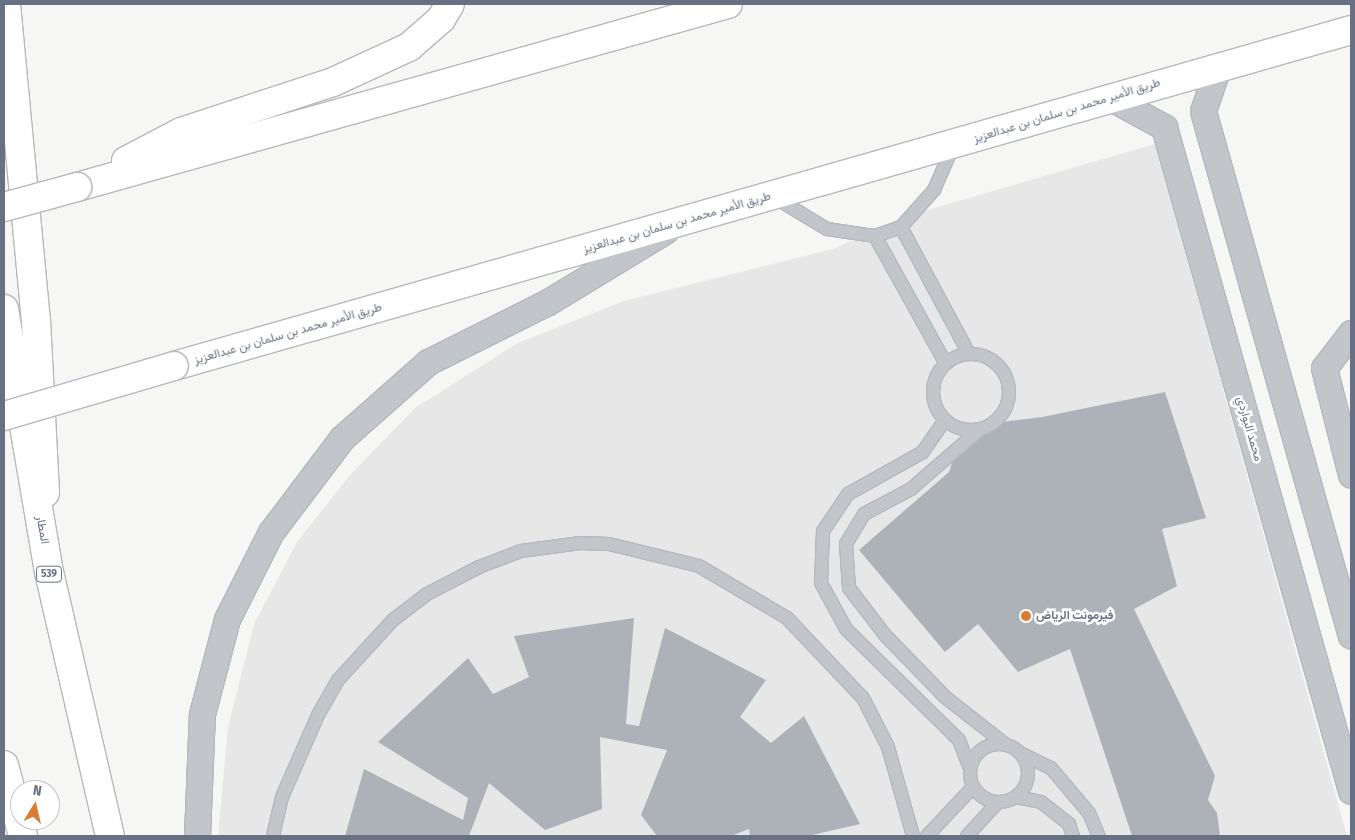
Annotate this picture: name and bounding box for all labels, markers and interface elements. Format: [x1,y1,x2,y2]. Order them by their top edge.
street label: طريق الأمير محمد بن سلمان بن عبدالعزيز [972,76,1162,146]
street label: طريق الأمير محمد بن سلمان بن عبدالعزيز [581,189,773,257]
street label: طريق الأمير محمد بن سلمان بن عبدالعزيز [192,300,384,368]
street label: محمد البواردي [1233,395,1265,463]
street label: المطار [32,515,52,545]
road number: 539 [35,566,63,582]
place label: فيرمونت الرياض [1036,609,1113,623]
marker: فيرمونت الرياض [1020,610,1032,622]
north arrow [10,780,60,830]
text: N [32,782,43,800]

